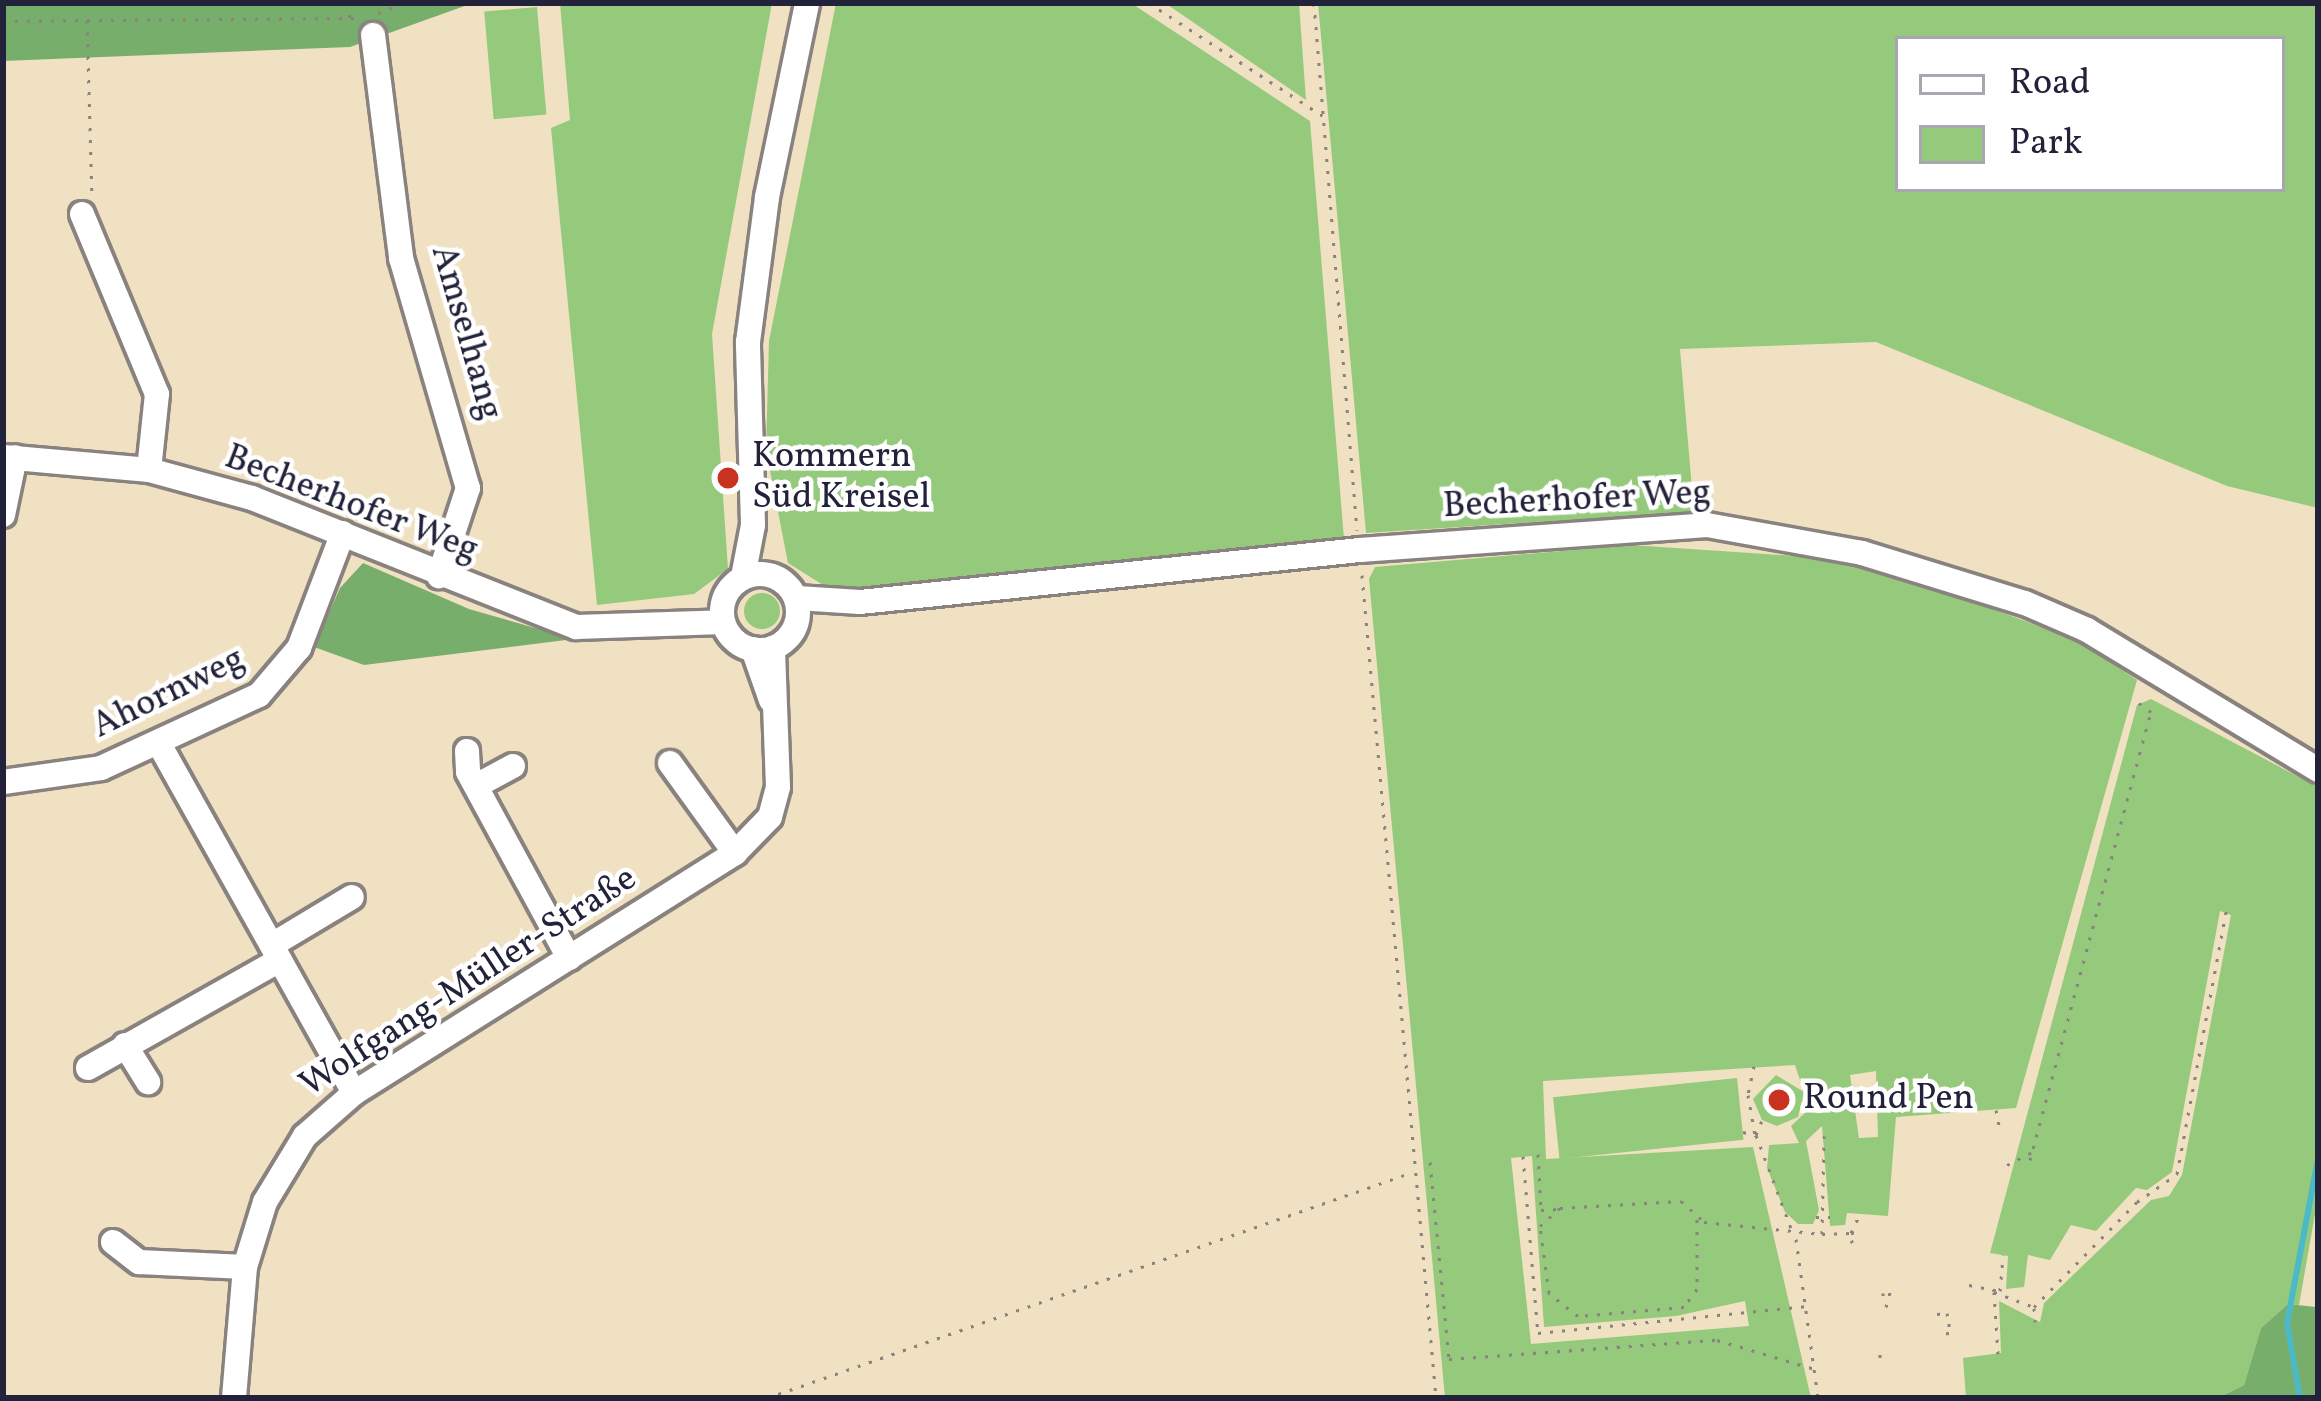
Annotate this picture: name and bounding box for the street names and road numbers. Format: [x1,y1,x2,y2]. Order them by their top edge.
street label: Amselhang [419,241,511,425]
street label: Becherhofer Weg [218,437,484,573]
street label: Becherhofer Weg [1441,472,1713,530]
street label: Ahornweg [86,639,252,749]
street label: Wolfgang-Müller-Straße [293,858,645,1108]

